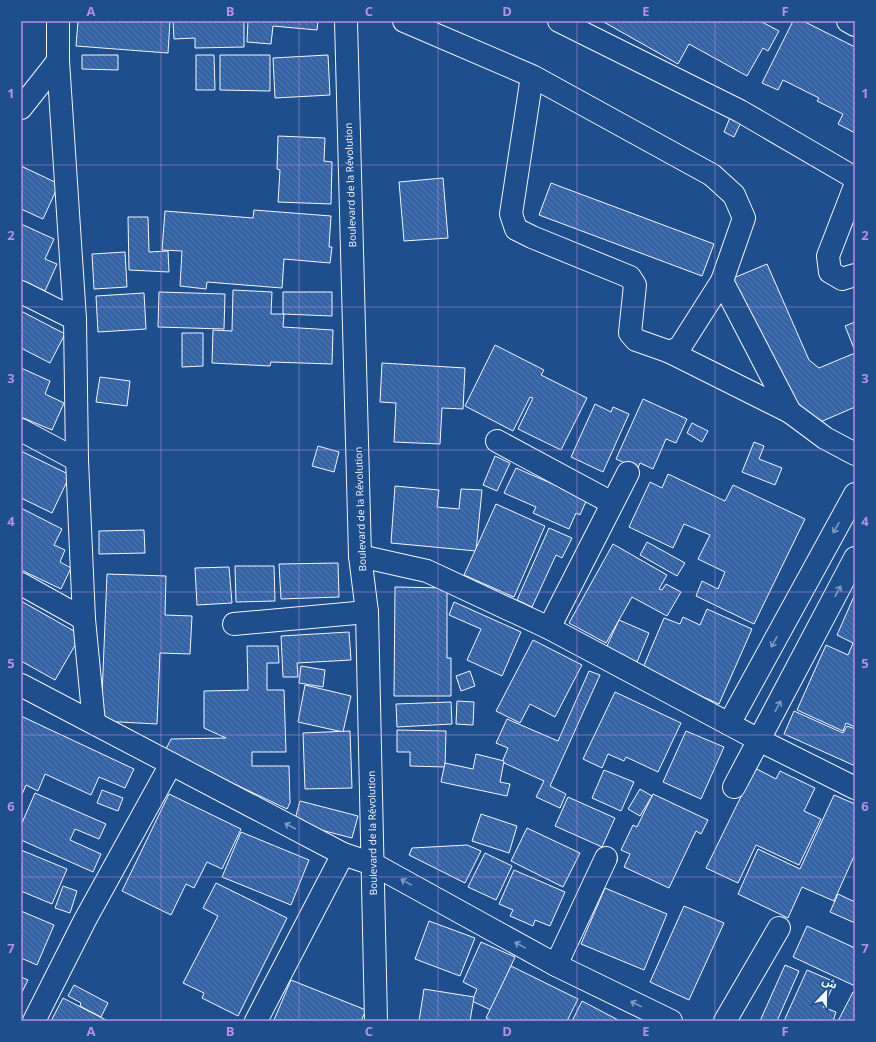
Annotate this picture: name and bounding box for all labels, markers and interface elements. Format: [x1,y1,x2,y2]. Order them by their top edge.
text: A [87,2,96,20]
text: B [226,2,235,20]
text: C [365,2,373,20]
text: D [502,2,512,20]
text: E [642,2,650,20]
text: F [781,2,789,20]
text: 1 [7,84,15,102]
text: 1 [861,84,869,102]
street label: Boulevard de la Révolution [341,122,359,248]
text: 2 [7,226,15,244]
text: 2 [861,226,869,244]
text: 3 [7,369,15,387]
text: 3 [861,369,869,387]
street label: Boulevard de la Révolution [351,446,369,572]
text: 4 [7,512,15,530]
text: 4 [861,512,869,530]
one-way arrow [832,522,840,534]
one-way arrow [835,585,842,597]
one-way arrow [770,636,777,648]
text: 5 [7,654,15,672]
text: 5 [861,654,869,672]
one-way arrow [774,700,782,712]
street label: Boulevard de la Révolution [364,770,380,896]
text: 6 [7,797,15,815]
text: 6 [861,797,869,815]
one-way arrow [284,822,296,829]
one-way arrow [400,878,412,886]
text: 7 [7,939,15,957]
text: 7 [861,939,869,957]
one-way arrow [515,940,527,948]
north arrow [806,972,846,1012]
text: ش [820,972,840,992]
one-way arrow [631,1000,643,1007]
text: A [87,1022,96,1040]
text: B [226,1022,235,1040]
text: C [365,1022,373,1040]
text: D [502,1022,512,1040]
text: E [642,1022,650,1040]
text: F [781,1022,789,1040]

